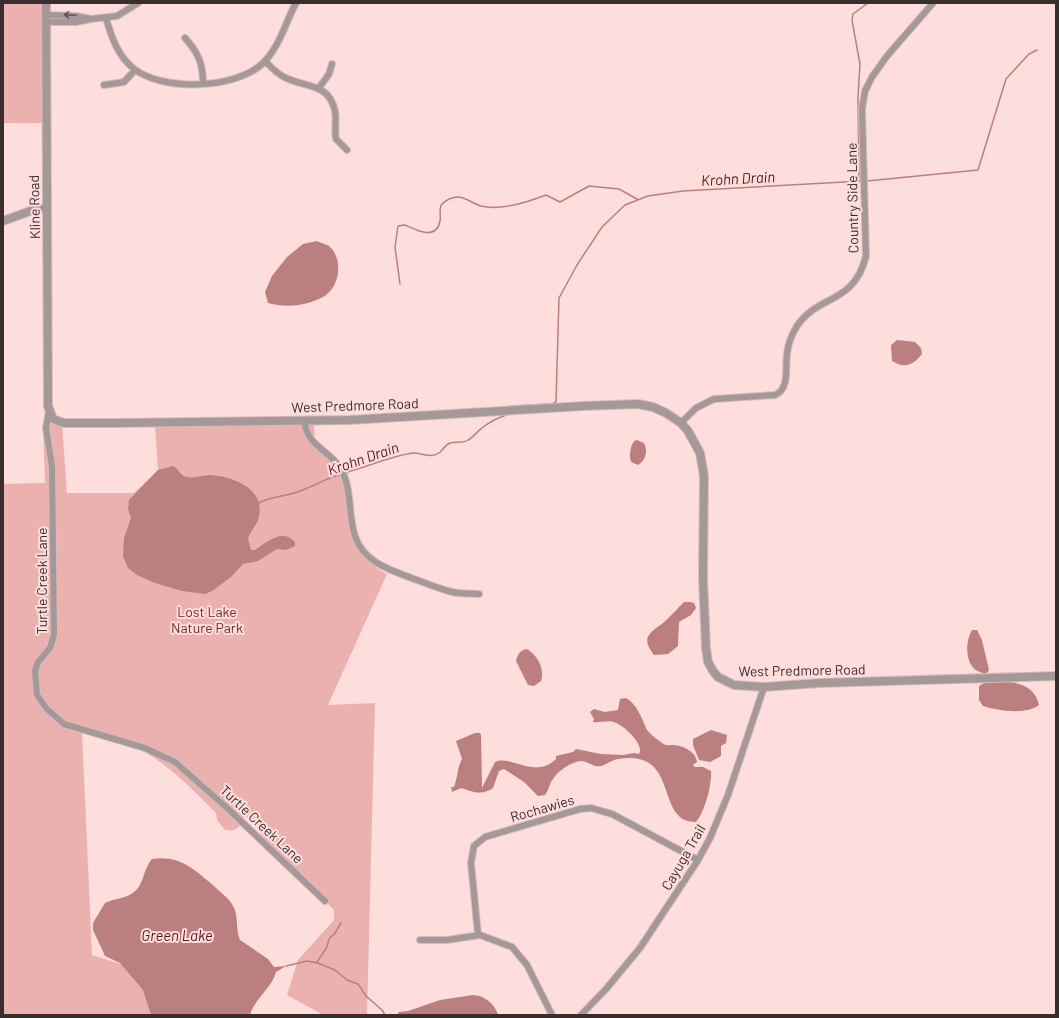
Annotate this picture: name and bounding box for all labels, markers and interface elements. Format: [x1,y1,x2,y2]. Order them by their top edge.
one-way arrow [64,12,77,19]
street label: Country Side Lane [843,143,861,253]
water label: Krohn Drain [700,167,776,189]
street label: Kline Road [25,175,43,239]
street label: West Predmore Road [291,394,419,416]
water label: Krohn Drain [325,437,401,479]
street label: Turtle Creek Lane [33,527,50,635]
park label: Lost Lake Nature Park [171,603,243,636]
street label: West Predmore Road [738,660,866,680]
street label: Turtle Creek Lane [217,781,307,867]
street label: Rochawies [508,791,576,825]
street label: Cayuga Trail [657,821,709,893]
water label: Green Lake [141,926,213,944]

